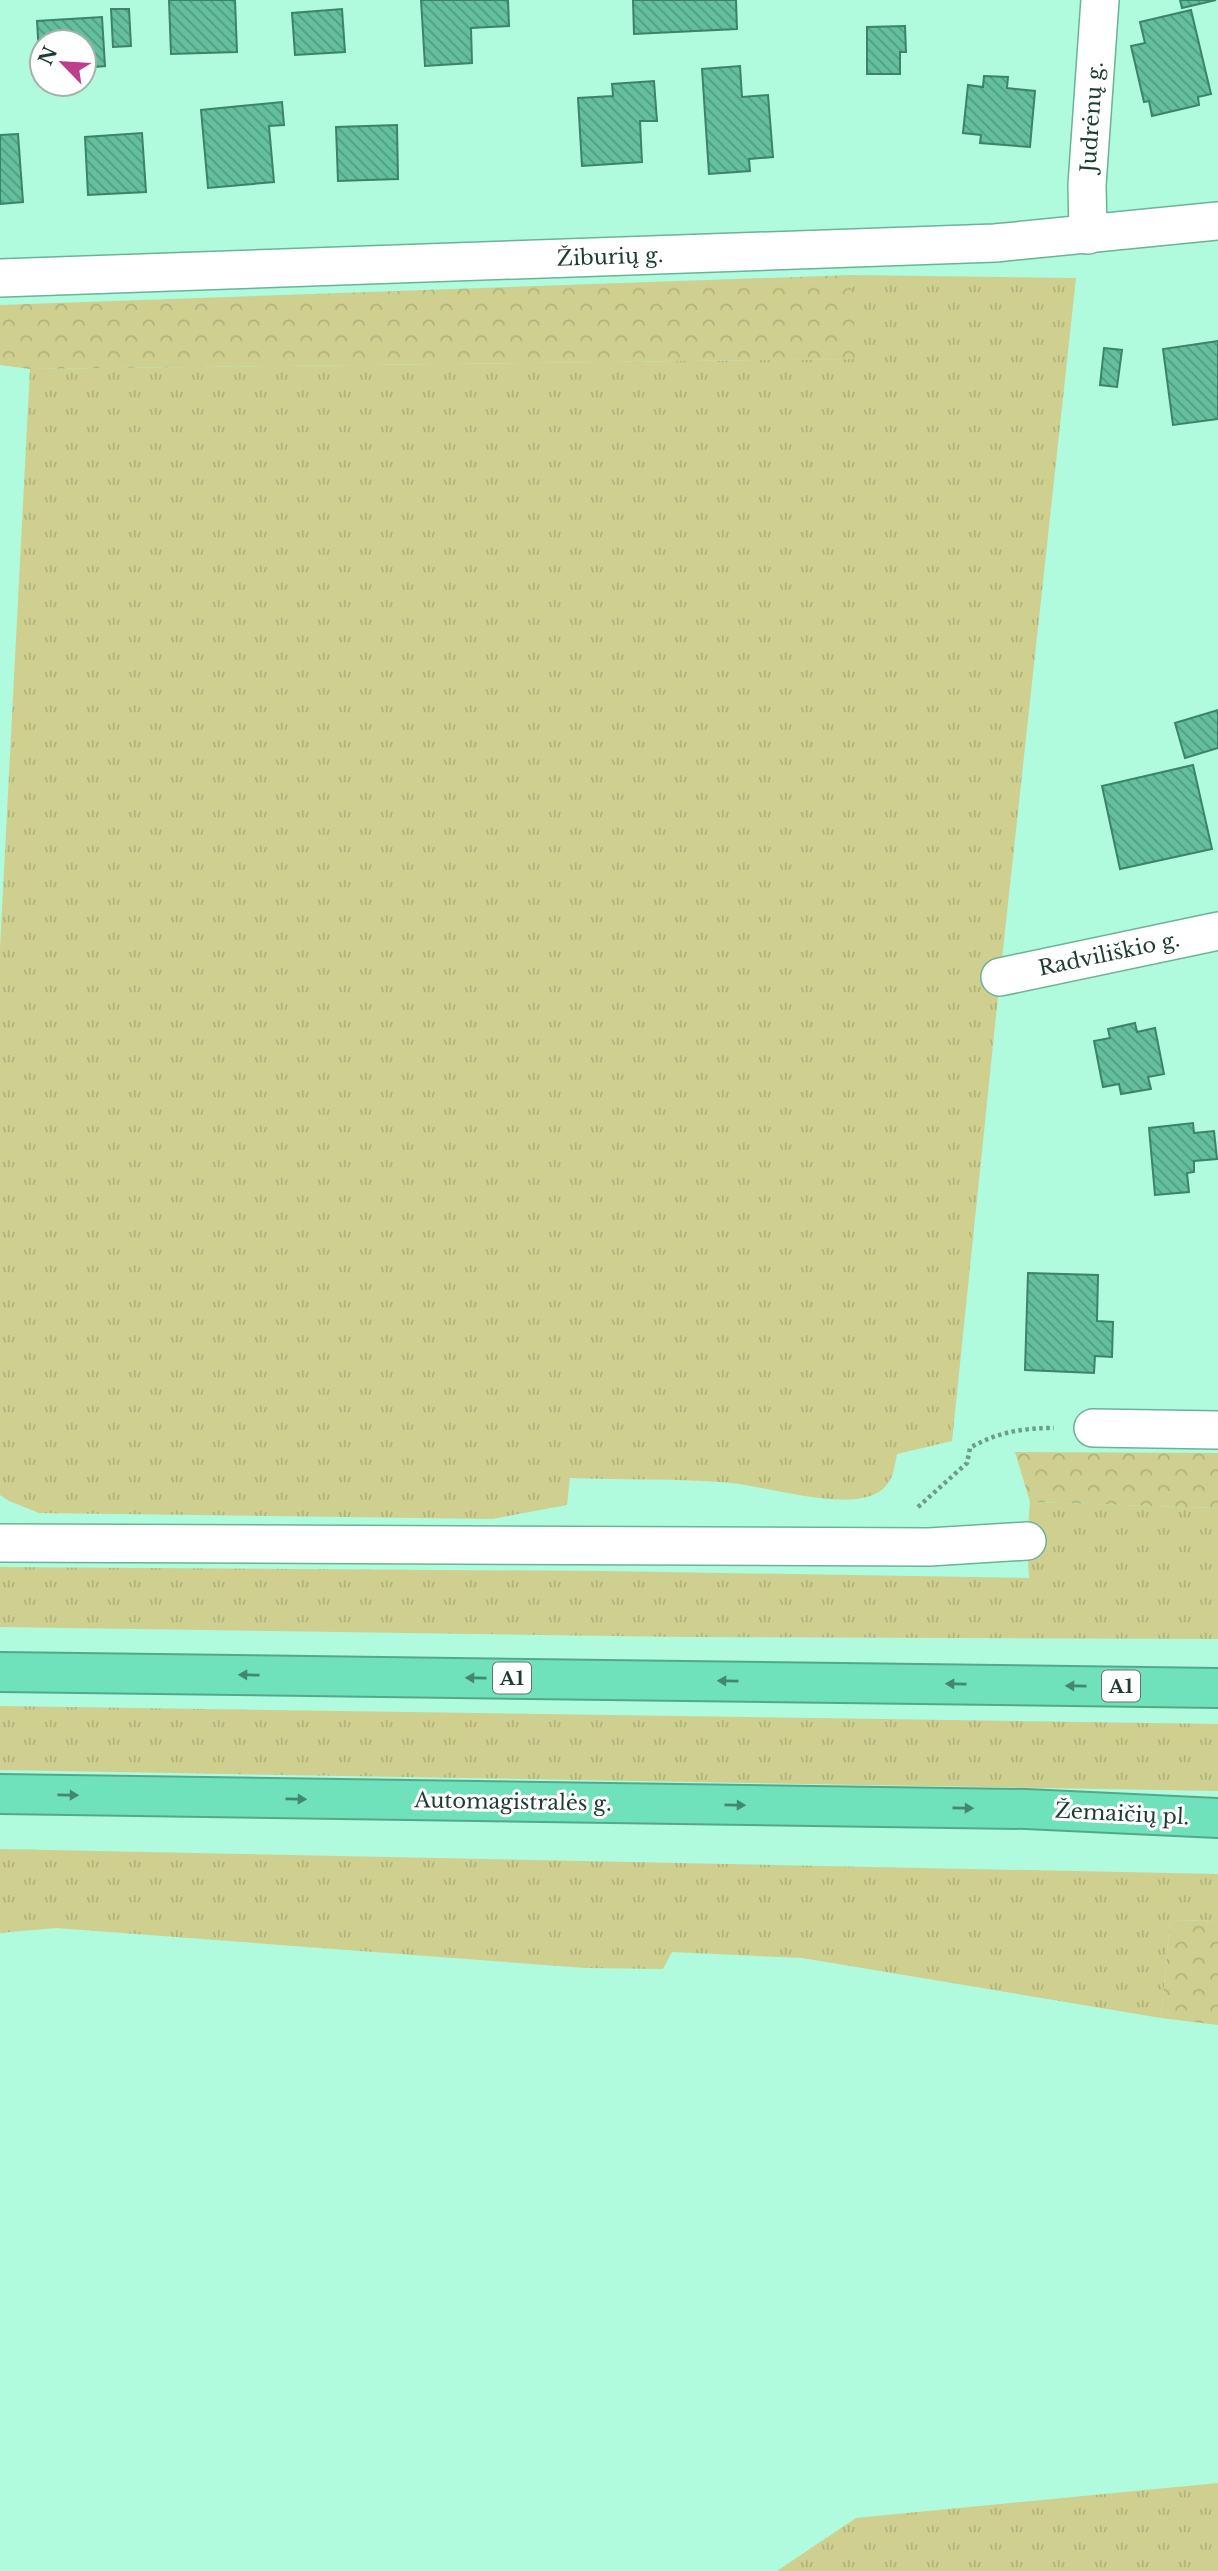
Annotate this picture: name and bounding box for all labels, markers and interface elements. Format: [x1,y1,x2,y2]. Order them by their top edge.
north arrow [28,28,98,98]
text: N [34,43,62,69]
street label: Judrėnų g. [1075,61,1109,176]
street label: Žiburių g. [556,242,664,272]
street label: Radviliškio g. [1036,926,1182,982]
road number: A1 [493,1662,531,1694]
one-way arrow [238,1669,260,1681]
road number: A1 [1102,1670,1140,1702]
one-way arrow [465,1672,487,1684]
one-way arrow [717,1675,739,1687]
one-way arrow [945,1678,967,1690]
one-way arrow [1065,1680,1087,1691]
street label: Automagistralės g. [413,1787,612,1817]
one-way arrow [57,1790,79,1801]
one-way arrow [285,1793,307,1804]
street label: Žemaičių pl. [1054,1797,1190,1831]
one-way arrow [725,1799,747,1811]
one-way arrow [952,1803,974,1814]

